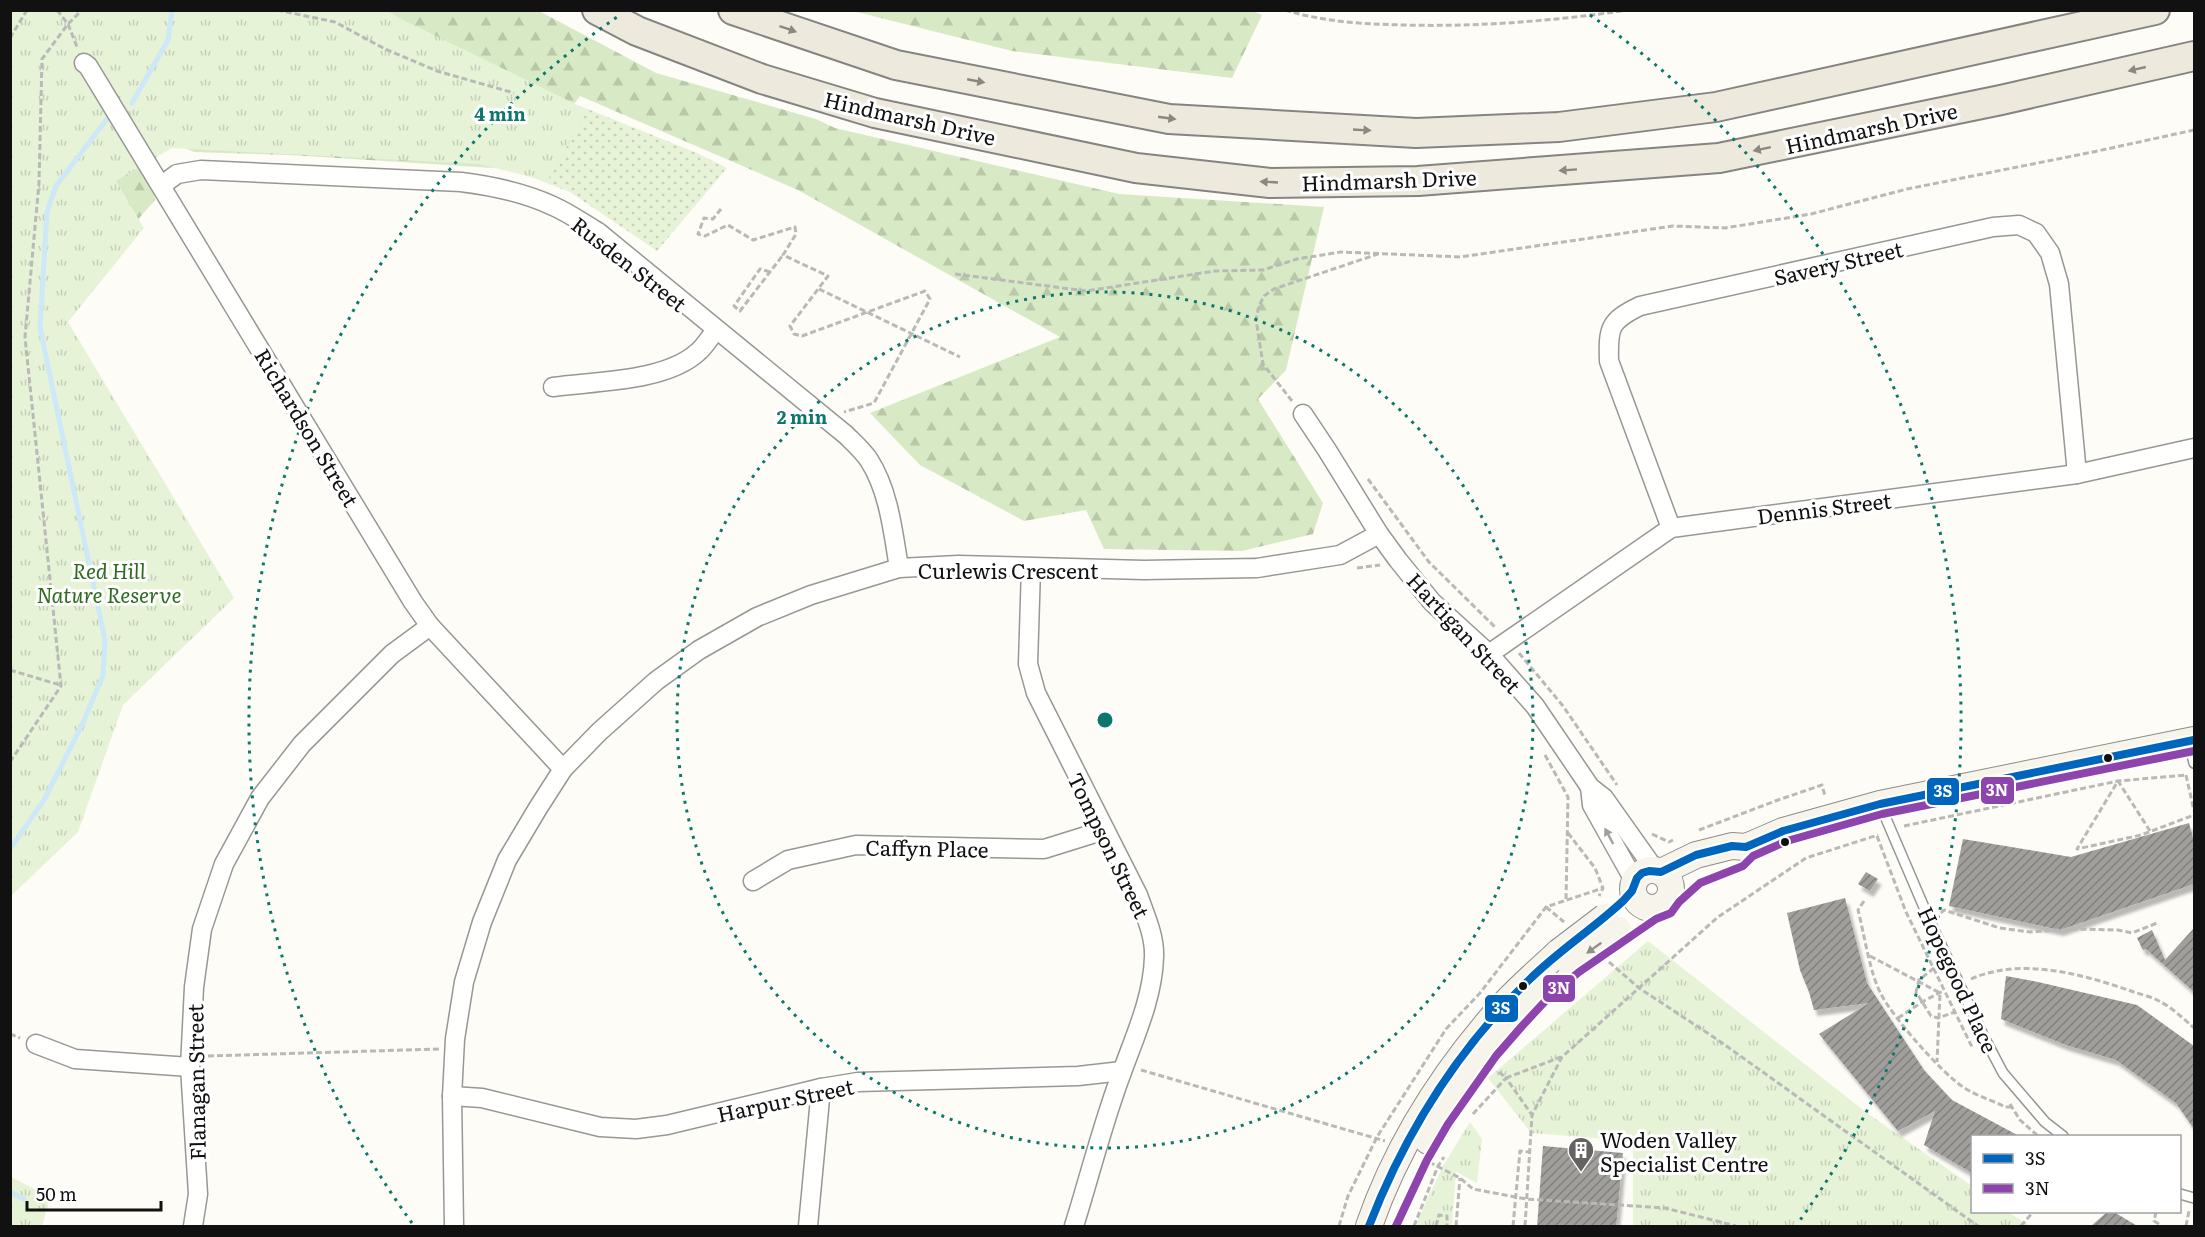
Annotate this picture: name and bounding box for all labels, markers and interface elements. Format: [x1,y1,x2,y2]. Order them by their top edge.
one-way arrow [779,25,797,34]
one-way arrow [2128,64,2147,74]
one-way arrow [966,77,985,86]
street label: Hindmarsh Drive [821,82,999,152]
street label: Hindmarsh Drive [1782,94,1960,160]
text: 4 min [474,100,526,127]
one-way arrow [1158,114,1177,123]
one-way arrow [1352,126,1371,135]
one-way arrow [1752,145,1771,154]
street label: Hindmarsh Drive [1301,160,1477,198]
one-way arrow [1559,165,1578,174]
one-way arrow [1259,177,1278,186]
street label: Rusden Street [566,208,695,318]
street label: Savery Street [1770,232,1906,292]
street label: Richardson Street [248,342,368,513]
text: 2 min [777,403,828,430]
street label: Dennis Street [1755,483,1893,531]
park label: Red Hill Nature Reserve [36,554,182,609]
street label: Curlewis Crescent [918,554,1099,585]
street label: Hartigan Street [1401,565,1530,700]
centre of rings [1095,710,1115,730]
unlabelled marker [2102,752,2114,764]
street label: Tompson Street [1061,767,1159,924]
line badge: 3N [1980,776,2015,805]
line badge: 3S [1926,777,1960,806]
text: 3N [1986,777,2008,801]
text: 3S [1934,778,1953,802]
one-way arrow [1604,827,1614,844]
street label: Caffyn Place [865,830,989,864]
unlabelled marker [1779,836,1791,848]
street label: Hopegood Place [1911,901,2007,1057]
one-way arrow [1587,941,1602,953]
line badge: 3N [1542,974,1576,1003]
text: 3N [1548,975,1570,999]
unlabelled marker [1517,980,1529,992]
line badge: 3S [1484,994,1519,1023]
text: 3S [1492,995,1511,1019]
street label: Flanagan Street [178,1003,212,1161]
street label: Harpur Street [714,1069,857,1129]
place label: Woden Valley Specialist Centre [1600,1123,1769,1178]
building icon: Woden Valley Specialist Centre [1566,1135,1596,1173]
legend [1971,1135,2181,1213]
text: 3S [2025,1144,2046,1171]
scale bar [27,1174,160,1212]
text: 3N [2025,1174,2050,1201]
text: 50 m [36,1180,77,1207]

